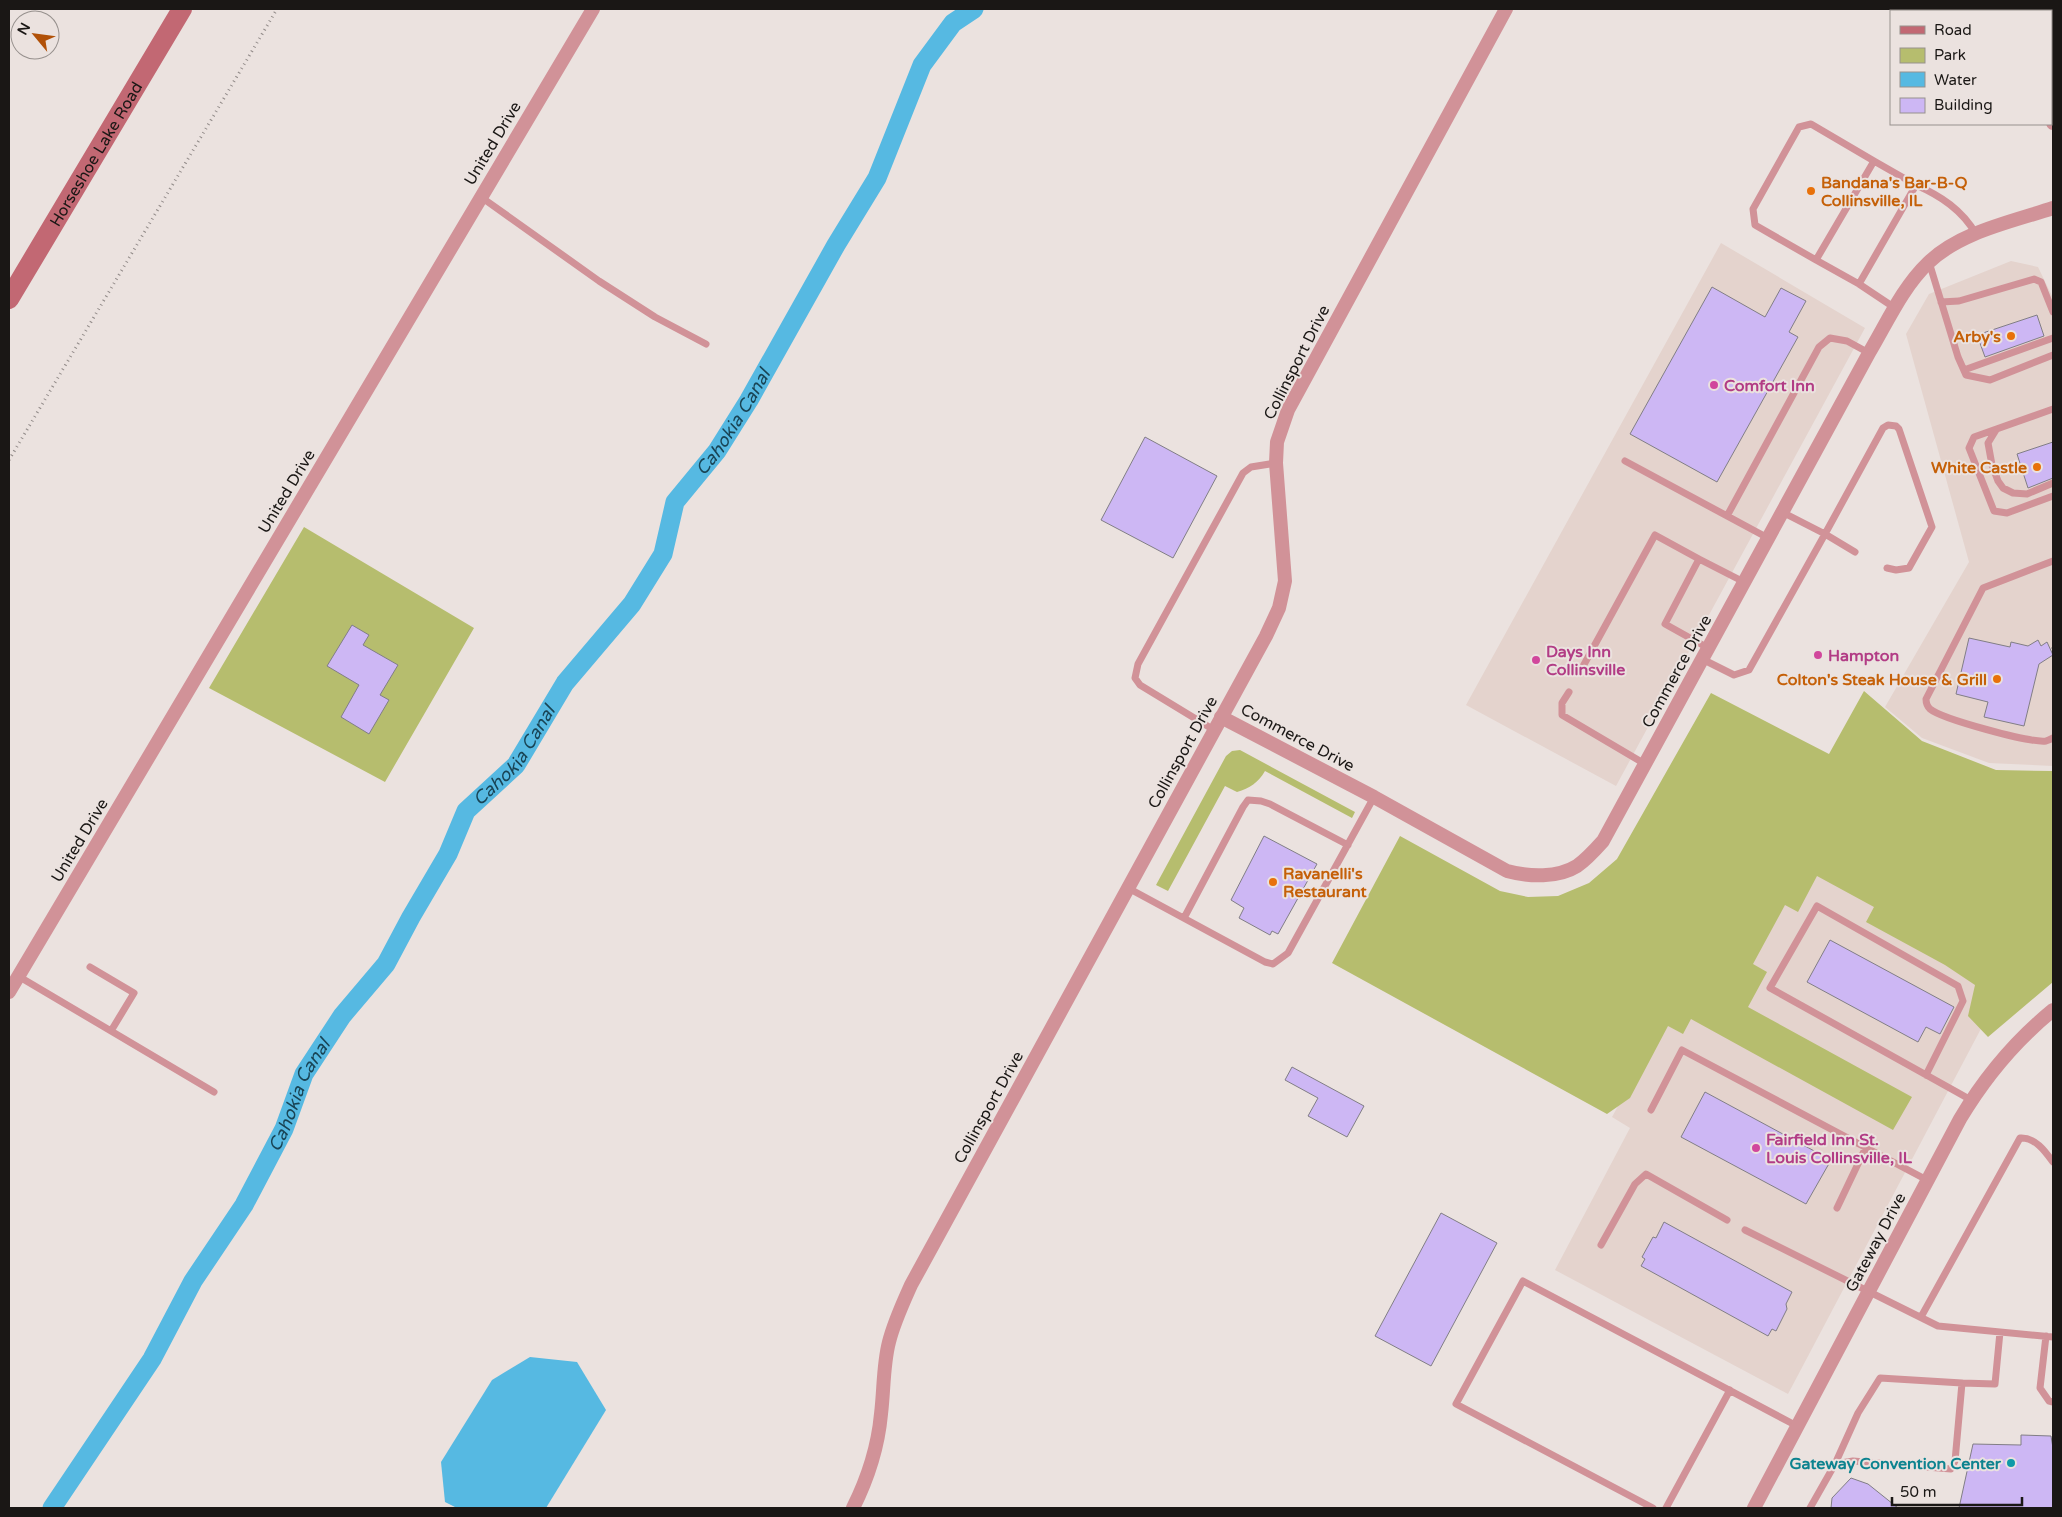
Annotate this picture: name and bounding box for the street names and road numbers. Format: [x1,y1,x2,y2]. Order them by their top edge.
street label: Horseshoe Lake Road [46,78,147,230]
street label: United Drive [460,98,526,189]
street label: Collinsport Drive [1259,302,1334,423]
street label: United Drive [254,446,320,537]
street label: Commerce Drive [1638,612,1716,731]
street label: Collinsport Drive [1144,693,1222,812]
street label: Commerce Drive [1237,699,1358,776]
street label: United Drive [47,795,113,886]
street label: Collinsport Drive [950,1048,1028,1167]
street label: Gateway Drive [1841,1189,1910,1295]

